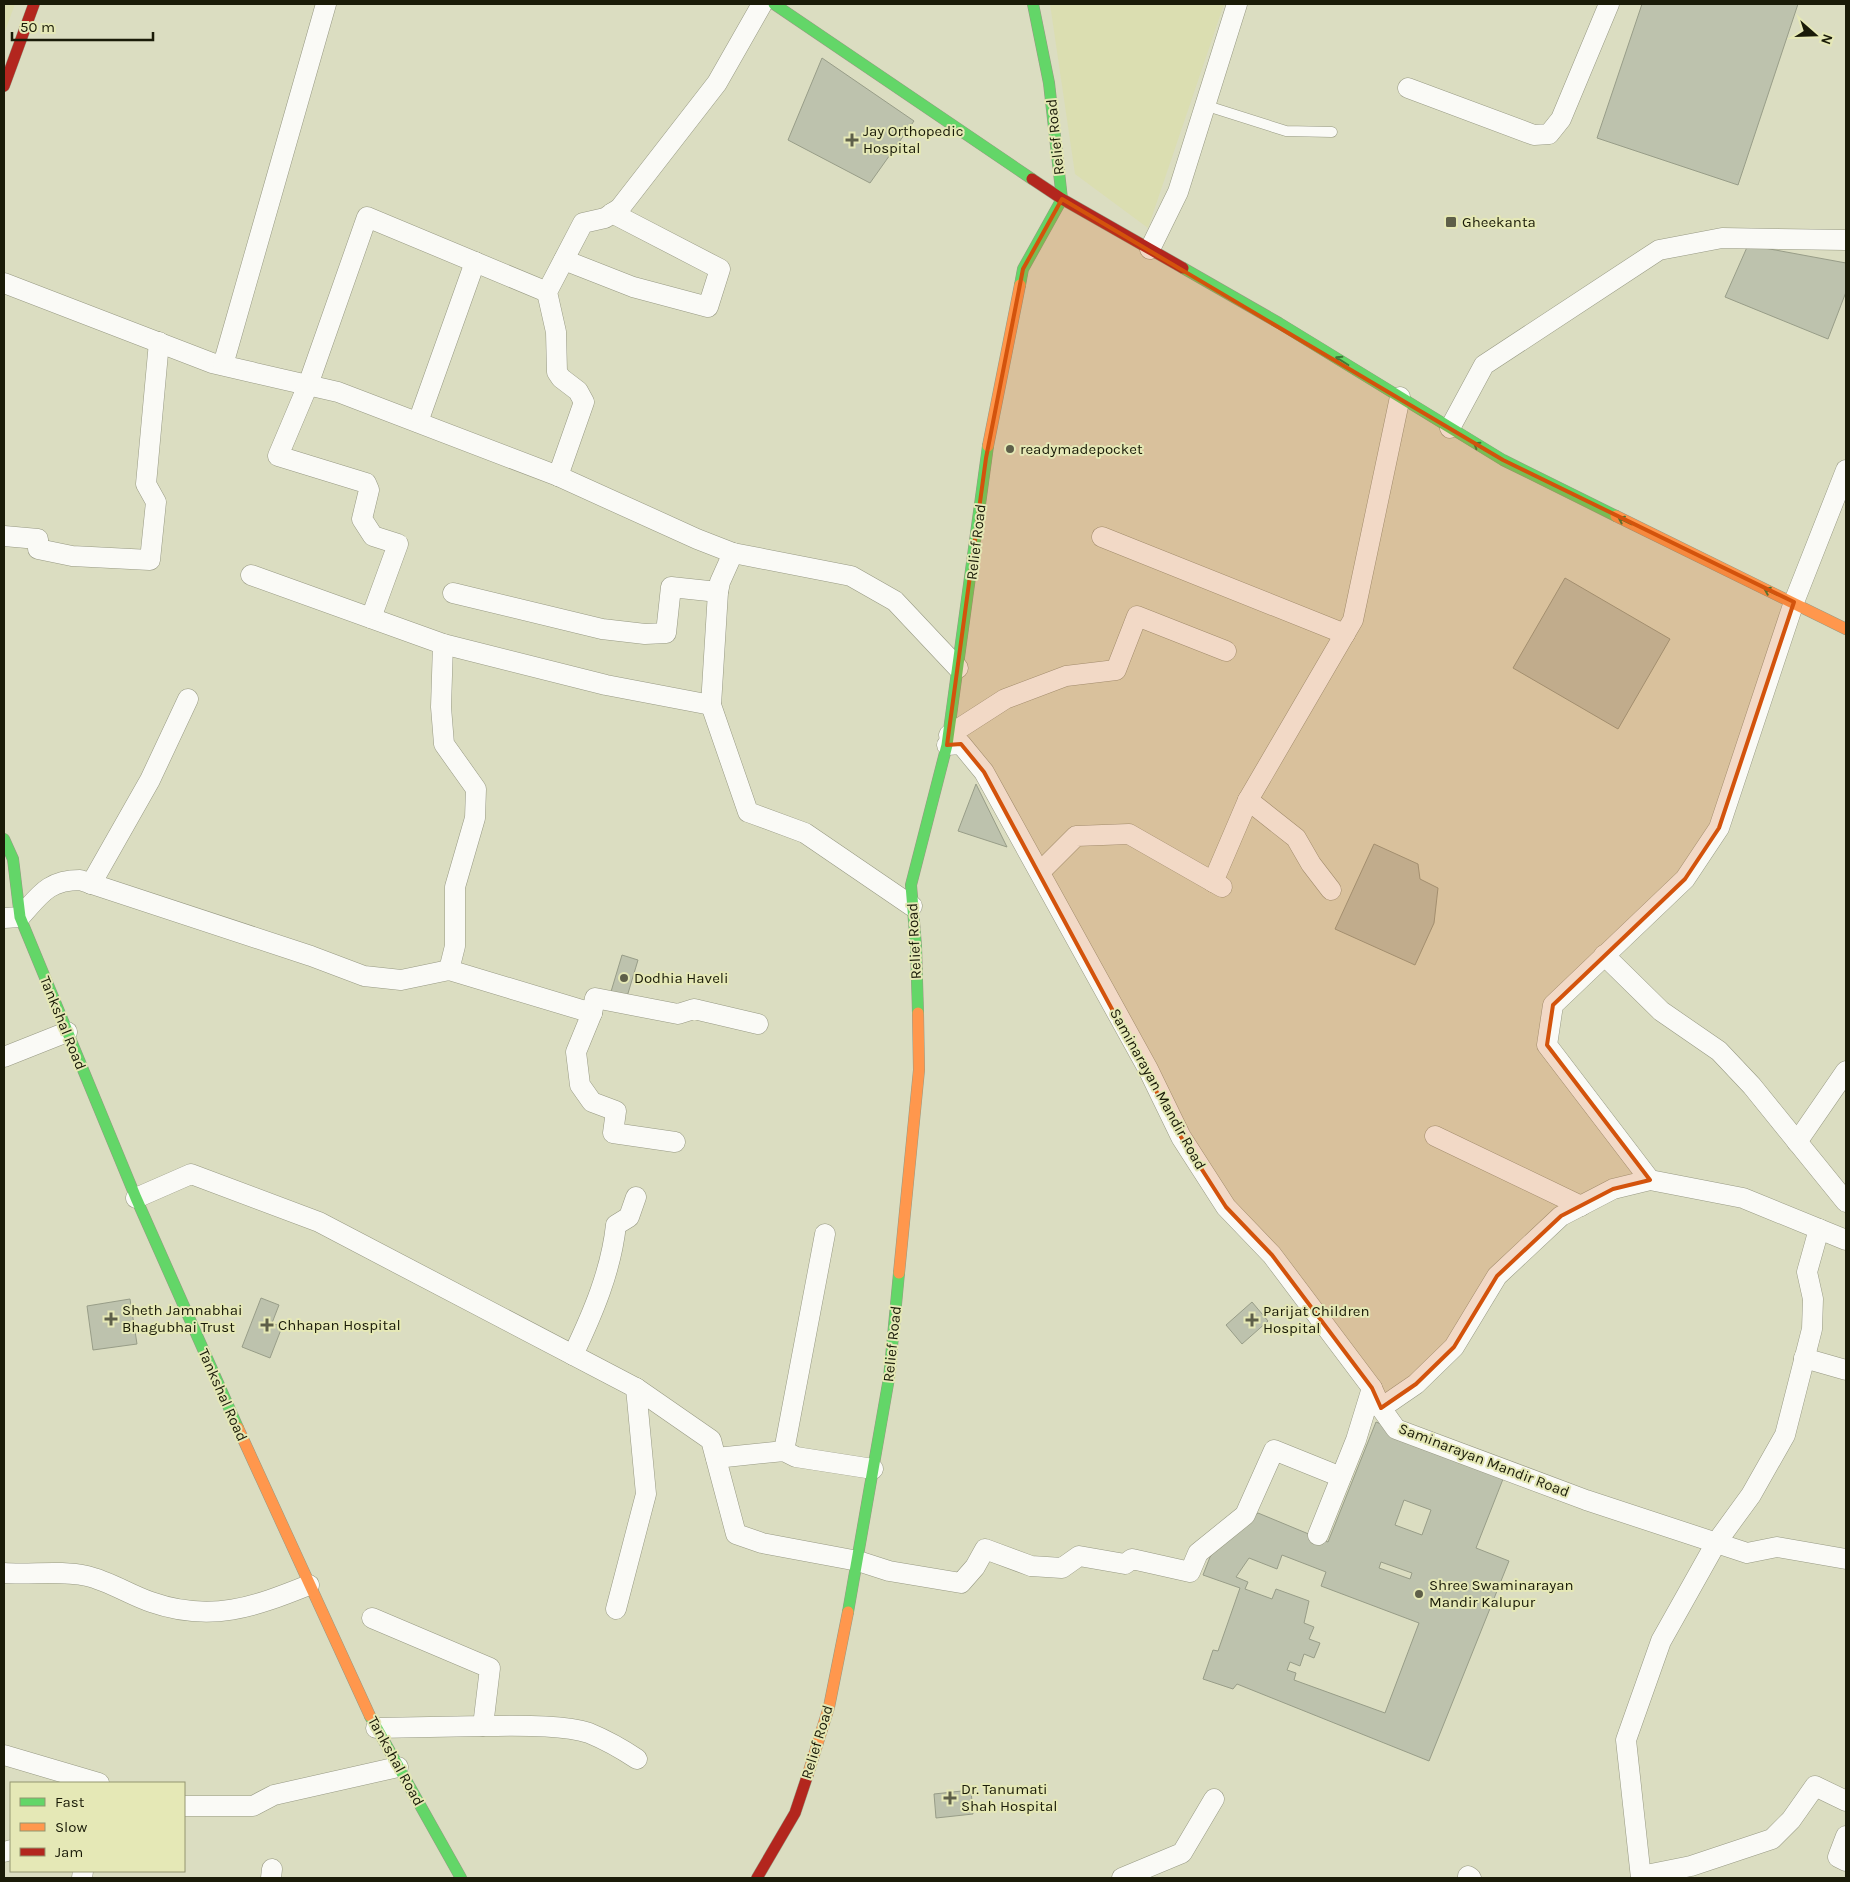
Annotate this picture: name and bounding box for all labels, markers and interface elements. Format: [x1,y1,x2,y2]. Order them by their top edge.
scale bar [12,10,154,42]
north arrow [1790,10,1840,60]
text: 50 m [20,18,55,36]
text: N [1817,32,1836,47]
street label: Relief Road [1042,98,1068,176]
place label: Jay Orthopedic Hospital [863,122,963,157]
marker: Jay Orthopedic Hospital [845,133,859,147]
place label: Gheekanta [1462,213,1536,231]
marker: Gheekanta [1444,215,1458,229]
one-way arrow [1336,356,1350,366]
place label: readymadepocket [1020,440,1143,458]
one-way arrow [1474,441,1488,451]
marker: readymadepocket [1004,443,1016,455]
street label: Relief Road [962,503,990,581]
one-way arrow [1618,516,1633,525]
one-way arrow [1764,586,1779,596]
street label: Relief Road [903,902,925,980]
place label: Dodhia Haveli [634,969,729,987]
marker: Dodhia Haveli [618,972,630,984]
street label: Tankshal Road [36,974,90,1072]
street label: Saminarayan Mandir Road [1106,1005,1210,1173]
place label: Sheth Jamnabhai Bhagubhai Trust [122,1301,242,1336]
place label: Parijat Children Hospital [1263,1302,1370,1337]
street label: Relief Road [879,1305,905,1383]
marker: Sheth Jamnabhai Bhagubhai Trust [104,1312,118,1326]
marker: Parijat Children Hospital [1245,1313,1259,1327]
place label: Chhapan Hospital [278,1316,401,1334]
marker: Chhapan Hospital [260,1318,274,1332]
street label: Tankshal Road [195,1346,251,1444]
street label: Saminarayan Mandir Road [1396,1419,1572,1501]
place label: Shree Swaminarayan Mandir Kalupur [1429,1576,1574,1611]
marker: Shree Swaminarayan Mandir Kalupur [1413,1588,1425,1600]
street label: Relief Road [797,1703,837,1781]
street label: Tankshal Road [364,1713,428,1809]
place label: Dr. Tanumati Shah Hospital [961,1780,1057,1815]
legend [10,1782,185,1872]
marker: Dr. Tanumati Shah Hospital [943,1791,957,1805]
text: Fast [55,1793,85,1811]
text: Slow [55,1818,87,1836]
text: Jam [55,1843,83,1861]

